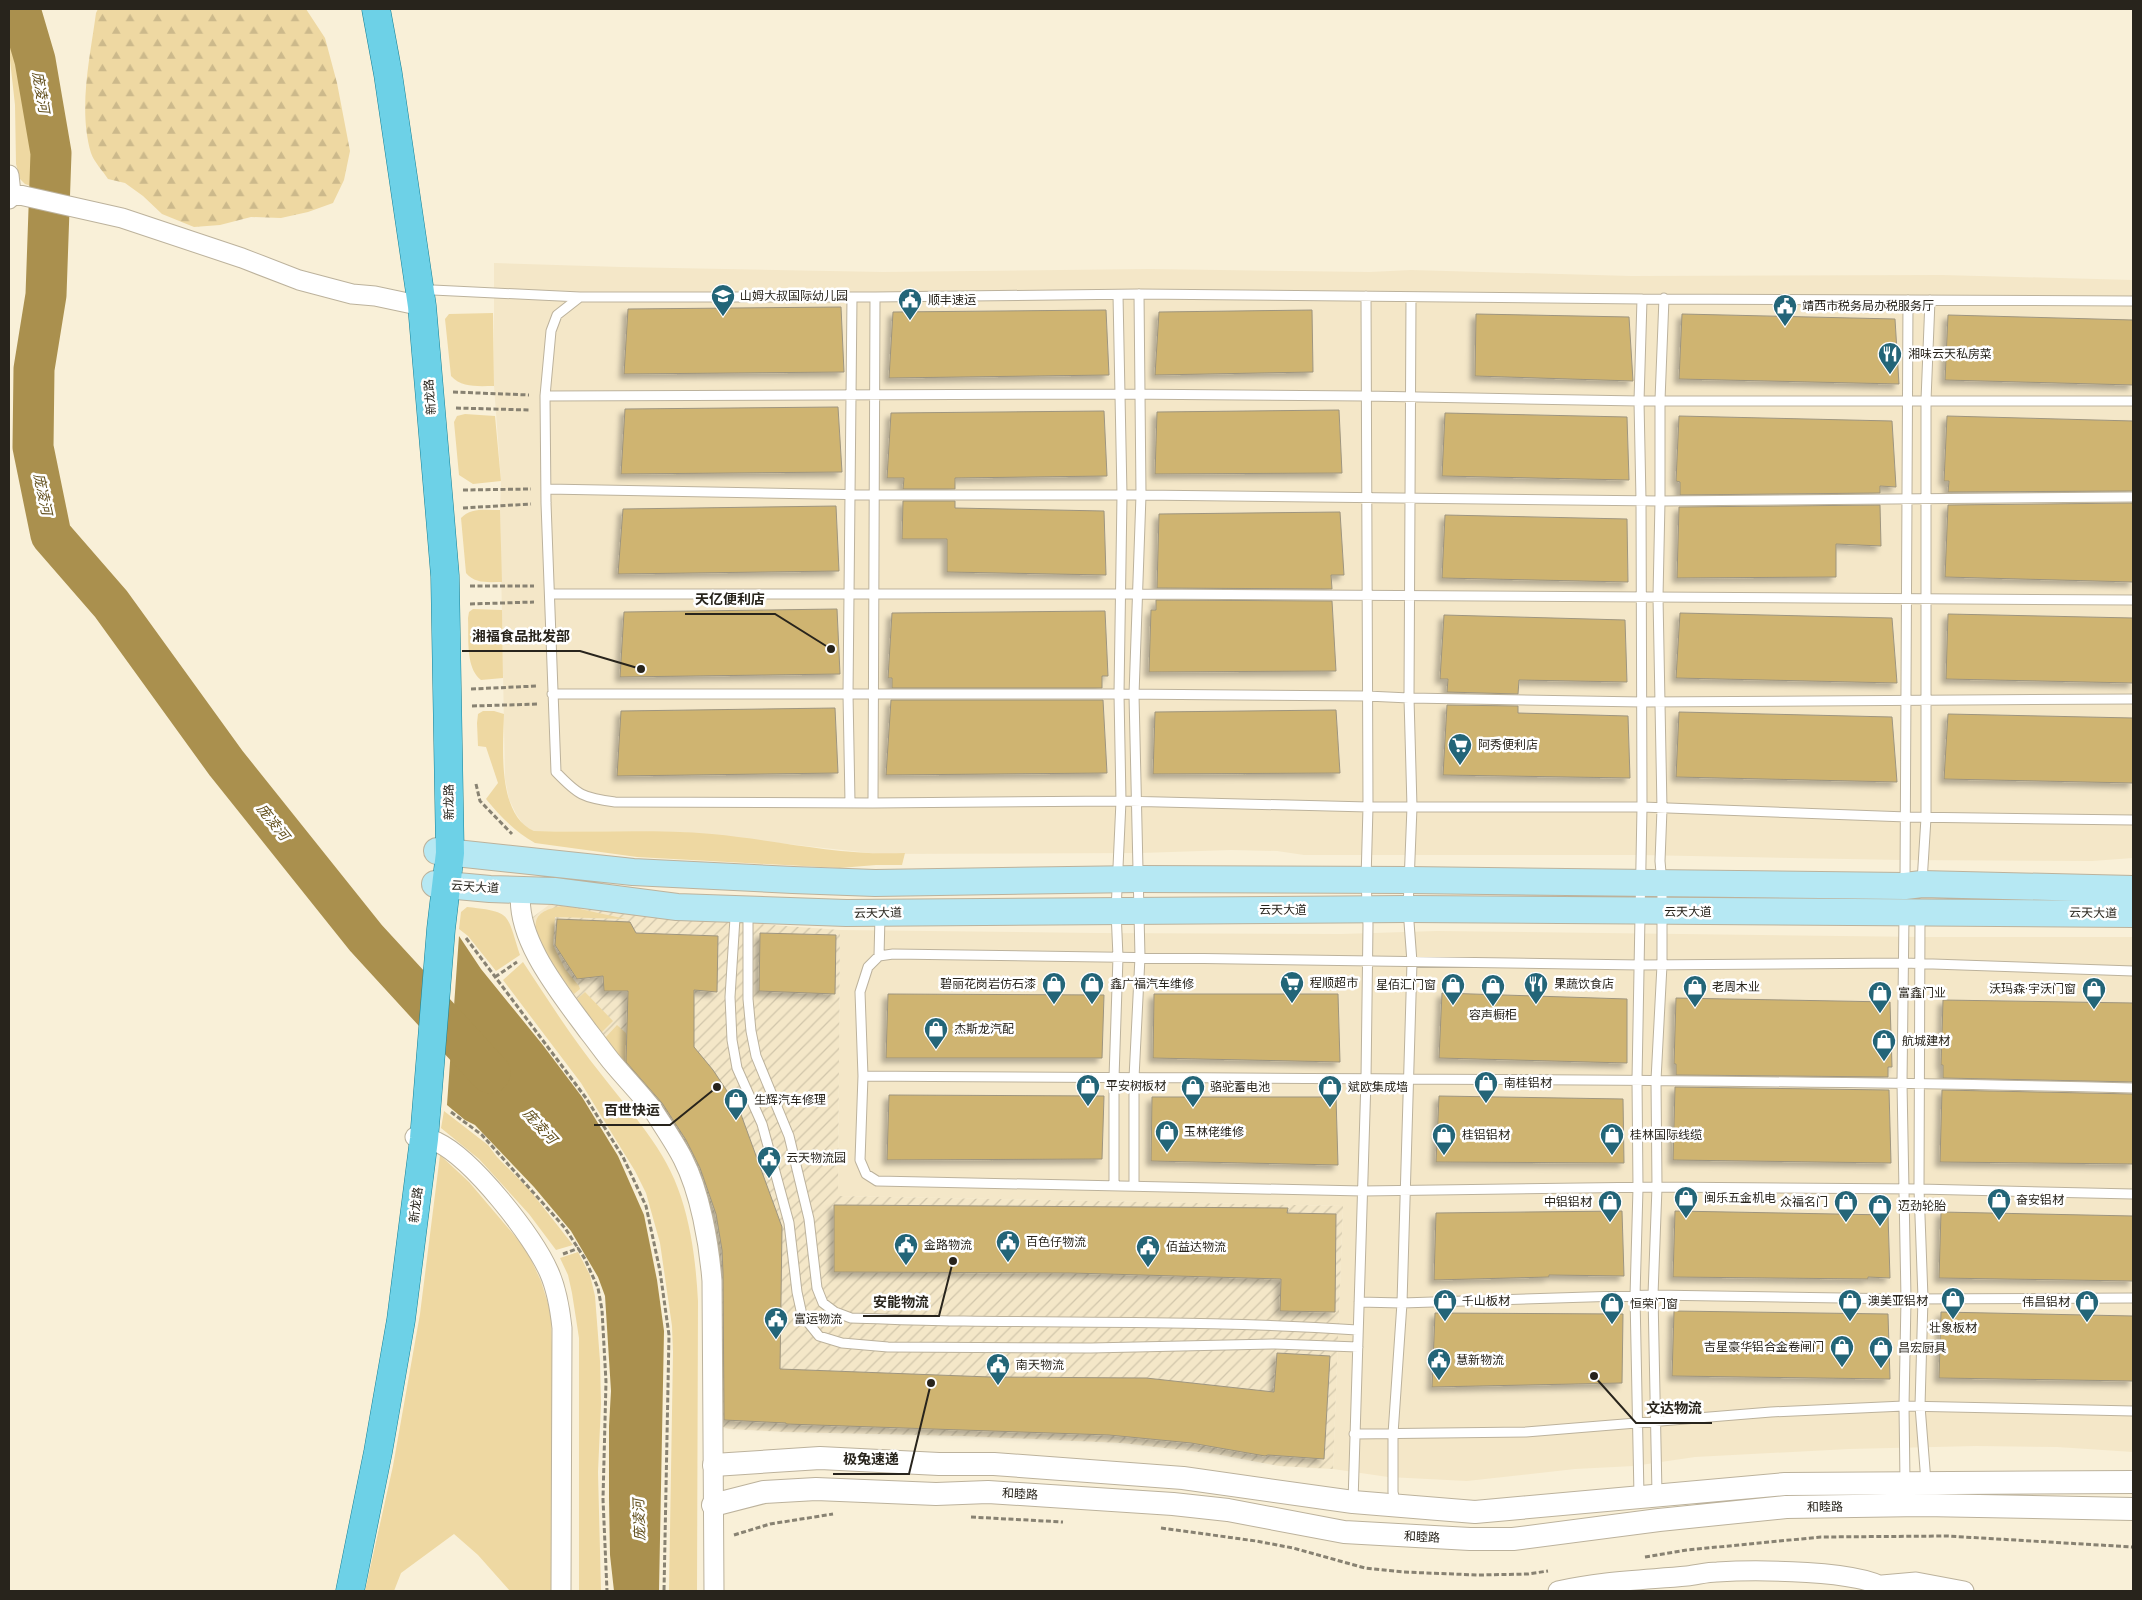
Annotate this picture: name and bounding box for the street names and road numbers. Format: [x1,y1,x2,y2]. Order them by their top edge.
street label: 新龙路 [421,378,439,416]
street label: 新龙路 [442,784,456,820]
street label: 云天大道 [451,878,499,896]
street label: 云天大道 [1259,903,1307,917]
street label: 云天大道 [1664,905,1712,919]
street label: 云天大道 [854,906,902,920]
street label: 云天大道 [2069,906,2117,920]
street label: 新龙路 [407,1186,425,1224]
street label: 和睦路 [1002,1486,1038,1502]
street label: 和睦路 [1807,1500,1843,1514]
street label: 和睦路 [1404,1529,1440,1545]

